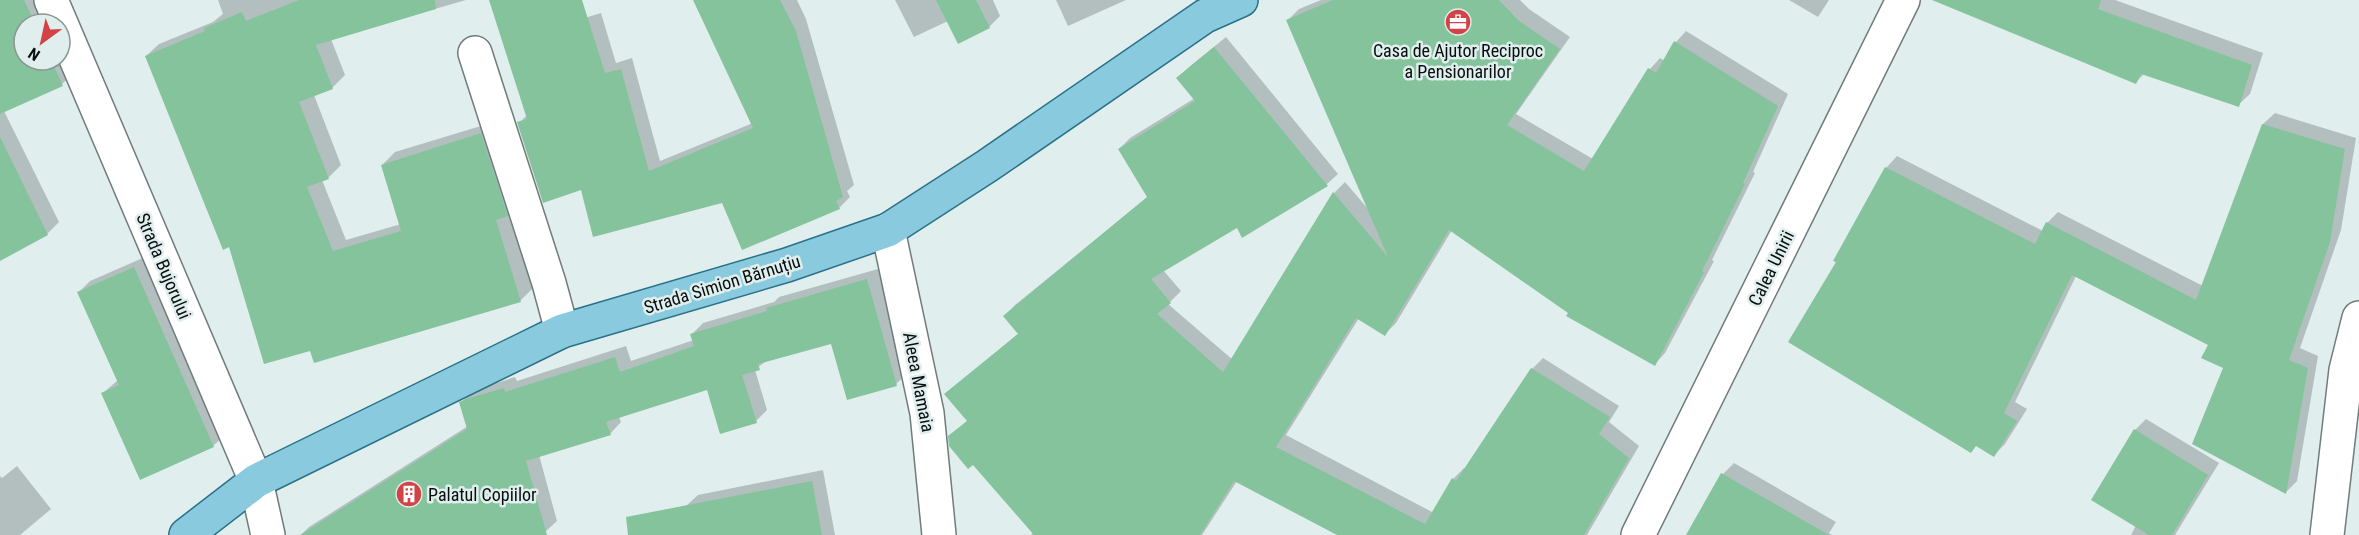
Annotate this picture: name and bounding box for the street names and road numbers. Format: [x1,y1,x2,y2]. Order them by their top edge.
street label: Strada Bujorului [132,210,196,322]
street label: Calea Unirii [1744,227,1798,309]
street label: Strada Simion Bărnuțiu [641,250,803,319]
street label: Aleea Mamaia [899,330,939,434]

